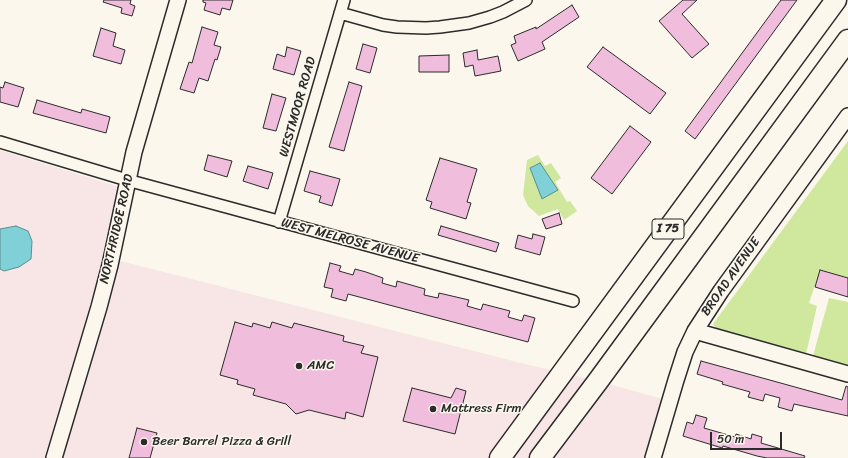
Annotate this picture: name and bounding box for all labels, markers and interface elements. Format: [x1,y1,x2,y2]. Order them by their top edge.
street label: WESTMOOR ROAD [276,55,320,159]
street label: NORTHRIDGE ROAD [97,173,137,285]
street label: WEST MELROSE AVENUE [279,215,421,267]
road number: I 75 [652,219,684,239]
street label: BROAD AVENUE [698,235,764,319]
place label: AMC [307,358,334,374]
marker: AMC [294,361,304,371]
place label: Mattress Firm [441,401,522,417]
marker: Mattress Firm [428,404,438,414]
scale bar [712,424,784,450]
text: 50 m [717,428,744,450]
place label: Beer Barrel Pizza & Grill [152,434,291,450]
marker: Beer Barrel Pizza & Grill [139,437,149,447]

